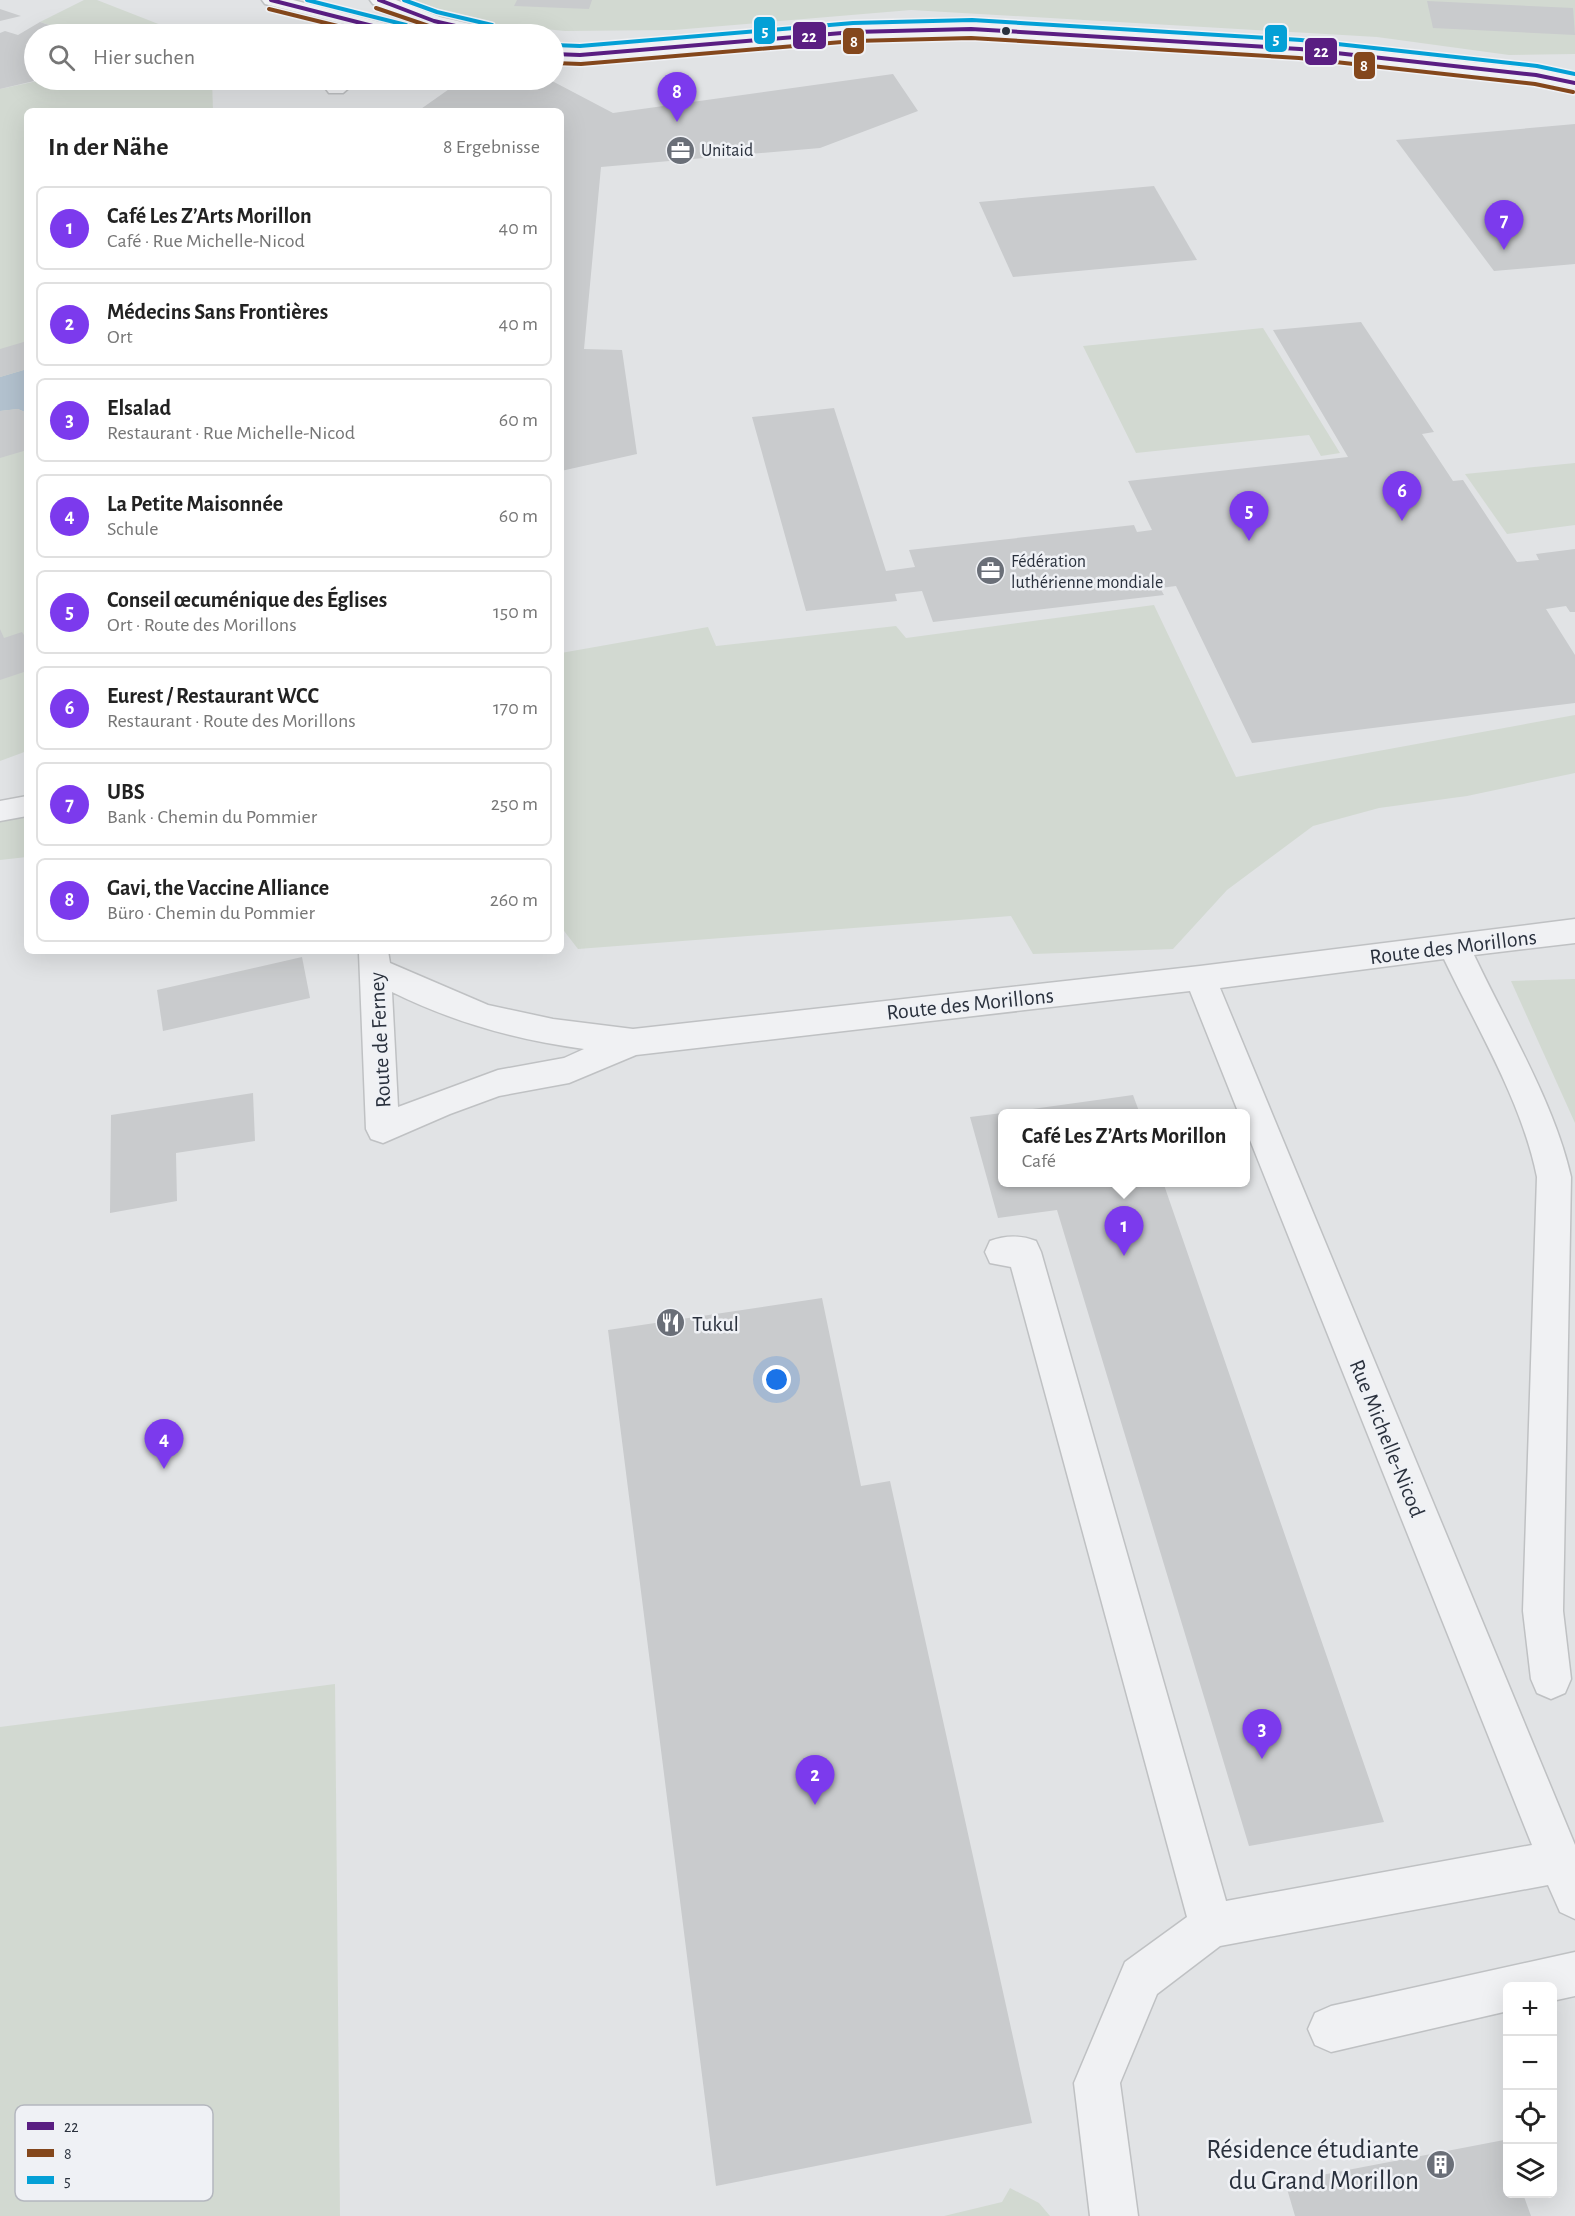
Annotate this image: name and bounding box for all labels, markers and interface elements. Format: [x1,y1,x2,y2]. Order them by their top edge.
line badge: 5 [753,16,776,45]
line badge: 22 [792,21,827,50]
text: 5 [762,23,769,39]
search box [24,24,564,90]
line badge: 5 [1264,24,1288,53]
unlabelled marker [1000,25,1012,37]
line badge: 8 [842,27,865,55]
text: 22 [801,29,817,45]
text: 5 [1273,31,1280,47]
text: 8 [850,34,858,50]
line badge: 22 [1304,37,1338,66]
icon: search [45,41,78,74]
text: 22 [1313,44,1329,60]
text: Hier suchen [93,46,195,68]
line badge: 8 [1353,51,1376,80]
text: 8 [1360,58,1368,74]
pin: 8 [658,72,696,122]
text: In der Nähe [48,134,168,160]
office icon: Unitaid [664,134,696,166]
text: 8 Ergebnisse [443,137,540,157]
place label: Unitaid [701,142,753,160]
pin: 7 [1484,200,1524,250]
text: Café Les Z’Arts Morillon [107,205,312,227]
text: 1 [66,218,73,238]
text: 40 m [499,218,538,238]
text: Café · Rue Michelle-Nicod [107,231,305,251]
text: Médecins Sans Frontières [107,301,328,323]
text: 2 [65,314,74,334]
text: 40 m [499,314,538,334]
text: Ort [107,327,133,347]
text: Elsalad [107,397,171,419]
text: 3 [65,410,74,430]
text: 60 m [499,410,538,430]
text: Restaurant · Rue Michelle-Nicod [107,423,355,443]
pin: 6 [1382,472,1422,521]
pin: 5 [1230,492,1268,541]
text: La Petite Maisonnée [107,493,283,515]
text: 4 [64,506,75,526]
text: 60 m [499,506,538,526]
text: Schule [107,519,159,539]
place label: Fédération luthérienne mondiale [1011,553,1163,592]
office icon: Fédération luthérienne mondiale [974,555,1006,587]
text: Conseil œcuménique des Églises [107,589,387,611]
text: 5 [65,602,74,622]
text: 150 m [493,602,538,622]
text: Ort · Route des Morillons [107,615,297,635]
text: Eurest / Restaurant WCC [107,685,319,707]
text: 6 [65,698,74,718]
text: 170 m [493,698,538,718]
text: Restaurant · Route des Morillons [107,711,356,731]
text: UBS [107,781,145,803]
text: 7 [65,794,74,814]
text: 250 m [491,794,538,814]
text: Bank · Chemin du Pommier [107,807,317,827]
text: Gavi, the Vaccine Alliance [107,877,329,899]
text: 8 [65,890,74,910]
text: 260 m [490,890,538,910]
text: Büro · Chemin du Pommier [107,903,315,923]
street label: Route des Morillons [1368,926,1538,968]
street label: Route de Ferney [365,971,395,1108]
street label: Route des Morillons [885,984,1055,1024]
popup [998,1109,1250,1187]
text: Café Les Z’Arts Morillon [1022,1125,1226,1147]
text: Café [1022,1151,1056,1171]
pin: 1 [1104,1206,1144,1256]
restaurant icon: Tukul [655,1307,687,1339]
place label: Tukul [692,1313,739,1335]
street label: Rue Michelle-Nicod [1345,1357,1429,1520]
your location [762,1365,791,1394]
pin: 4 [144,1420,184,1469]
pin: 3 [1242,1710,1282,1759]
pin: 2 [796,1756,834,1805]
map controls [1503,1982,1557,2198]
button: + [1503,1982,1557,2036]
button: − [1503,2036,1557,2090]
button: locate [1503,2090,1557,2144]
legend [15,2105,213,2201]
text: 22 [64,2119,79,2135]
place label: Résidence étudiante du Grand Morillon [1206,2136,1419,2194]
button: layers [1503,2144,1557,2198]
text: 8 [64,2146,72,2162]
building icon: Résidence étudiante du Grand Morillon [1424,2149,1456,2181]
text: 5 [64,2173,71,2189]

